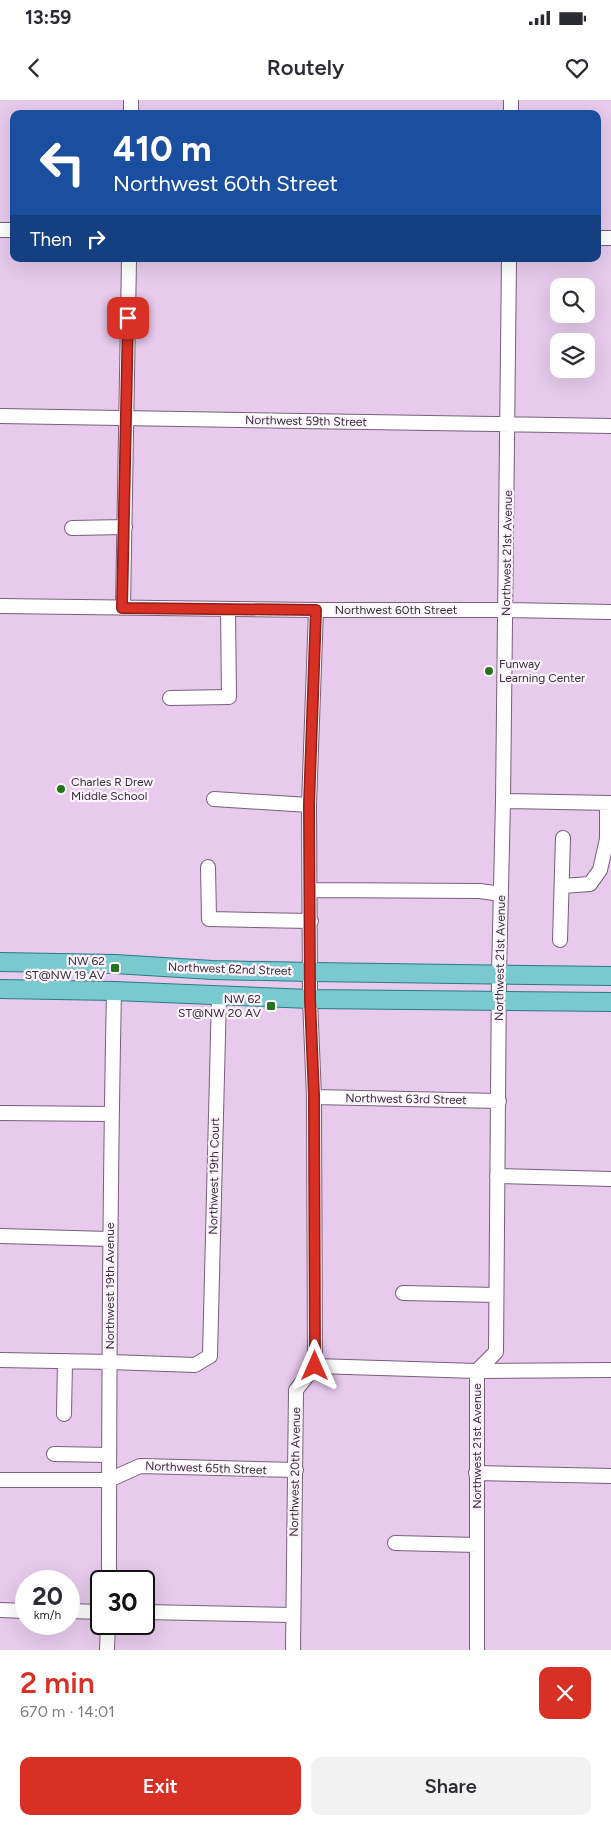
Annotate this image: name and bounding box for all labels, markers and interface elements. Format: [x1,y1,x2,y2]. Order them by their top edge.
text: 13:59 [25,6,71,29]
icon: back [20,54,48,82]
text: Routely [267,54,344,81]
icon: heart [563,54,591,82]
text: 410 m [113,128,211,170]
icon: left [30,130,95,195]
text: Northwest 60th Street [113,170,338,197]
icon: right [82,225,110,253]
text: Then [30,228,72,251]
map controls [550,278,595,378]
button: search [550,278,595,323]
pin [107,297,149,339]
icon: arrive [114,304,142,332]
button: layers [550,333,595,378]
street label: Northwest 59th Street [245,413,367,429]
street label: Northwest 21st Avenue [499,490,515,616]
street label: Northwest 60th Street [335,603,458,617]
place label: Funway Learning Center [499,657,585,685]
marker: Funway Learning Center [483,665,495,677]
place label: Charles R Drew Middle School [71,775,153,803]
marker: Charles R Drew Middle School [55,783,67,795]
street label: Northwest 21st Avenue [492,895,508,1021]
place label: NW 62 ST@NW 19 AV [25,954,106,982]
street label: Northwest 62nd Street [168,960,293,978]
marker: NW 62 ST@NW 19 AV [109,962,121,974]
place label: NW 62 ST@NW 20 AV [178,992,262,1020]
marker: NW 62 ST@NW 20 AV [265,1000,277,1012]
street label: Northwest 63rd Street [345,1091,467,1107]
street label: Northwest 19th Court [206,1117,222,1235]
street label: Northwest 19th Avenue [103,1222,117,1349]
position arrow [288,1339,340,1391]
street label: Northwest 21st Avenue [470,1383,484,1509]
street label: Northwest 20th Avenue [287,1407,303,1537]
street label: Northwest 65th Street [145,1459,268,1477]
speed limit sign: 30 [90,1570,155,1635]
text: 20 [32,1581,63,1611]
text: km/h [34,1608,61,1622]
text: 2 min [20,1664,95,1701]
button: close [539,1667,591,1719]
text: 670 m · 14:01 [20,1702,115,1721]
button: Exit [20,1757,301,1815]
button: Share [311,1757,591,1815]

